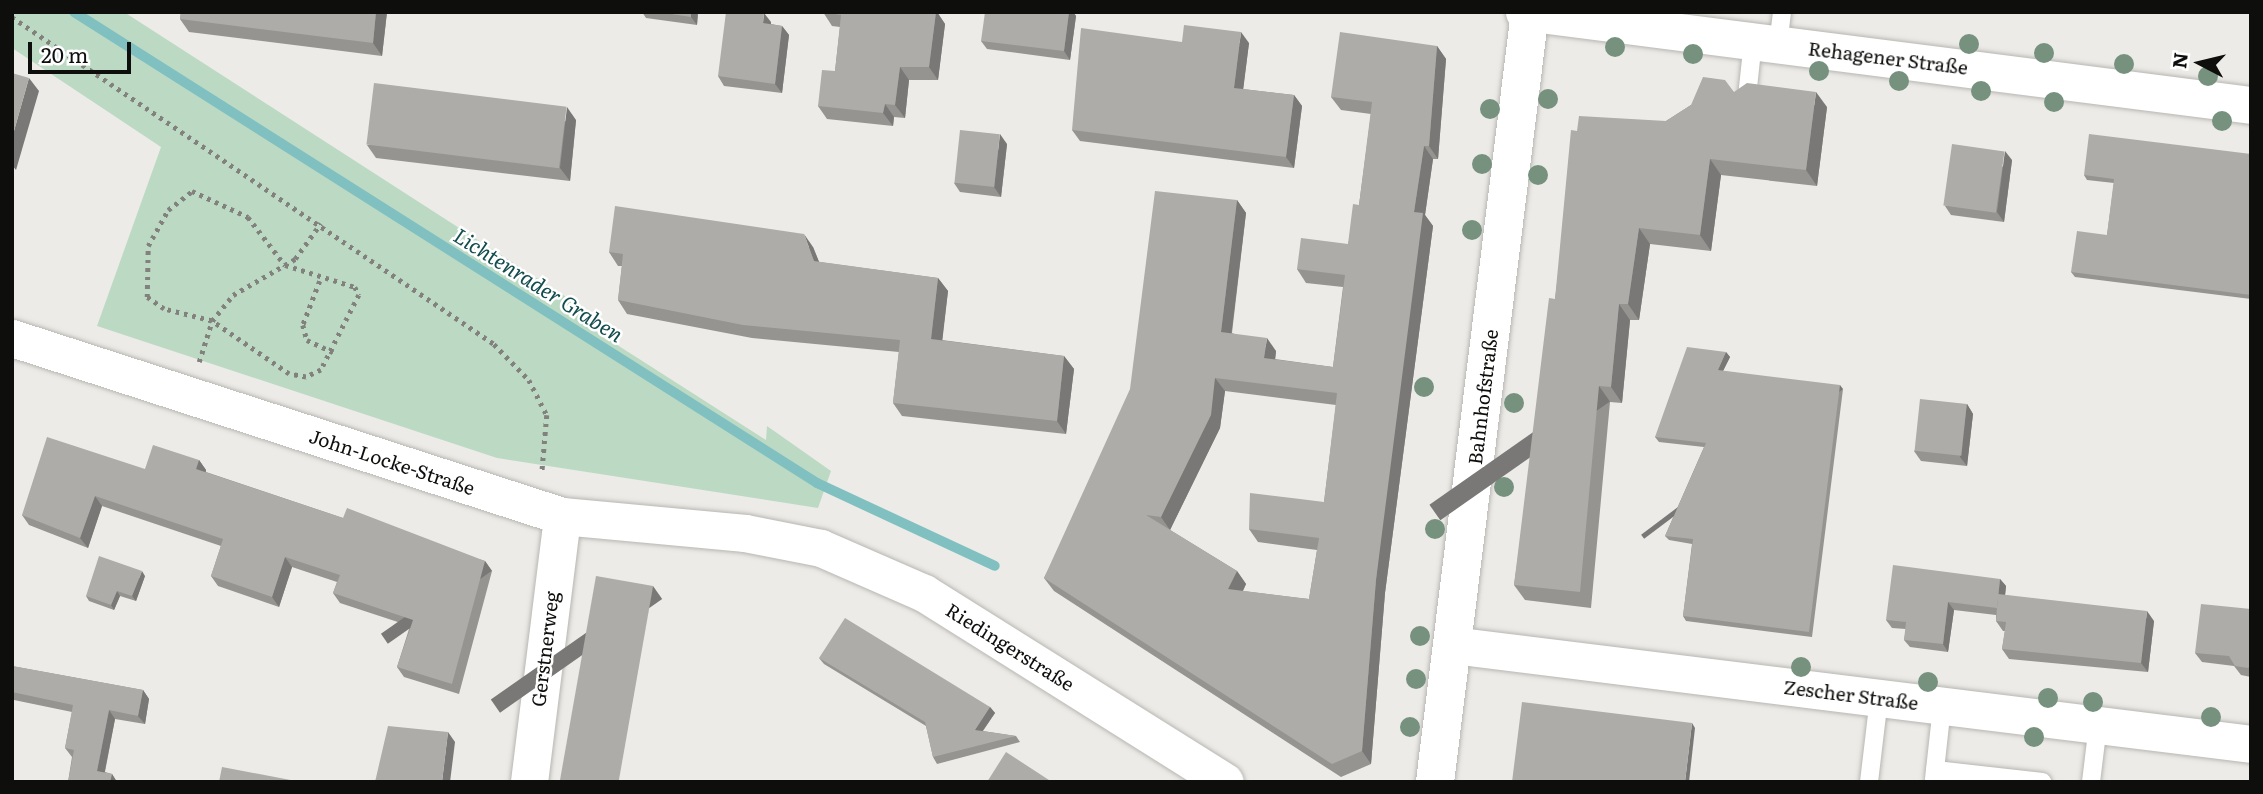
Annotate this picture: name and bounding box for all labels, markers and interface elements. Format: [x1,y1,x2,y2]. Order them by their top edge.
scale bar [32,28,135,72]
north arrow [2165,28,2235,98]
street label: Rehagener Straße [1807,37,1969,79]
text: 20 m [41,38,88,69]
text: N [2164,51,2194,70]
water label: Lichtenrader Graben [450,222,628,346]
street label: Bahnhofstraße [1463,328,1503,466]
street label: John-Locke-Straße [306,424,478,500]
street label: Gerstnerweg [527,590,563,708]
street label: Riedingerstraße [942,598,1078,696]
street label: Zescher Straße [1782,675,1920,715]

